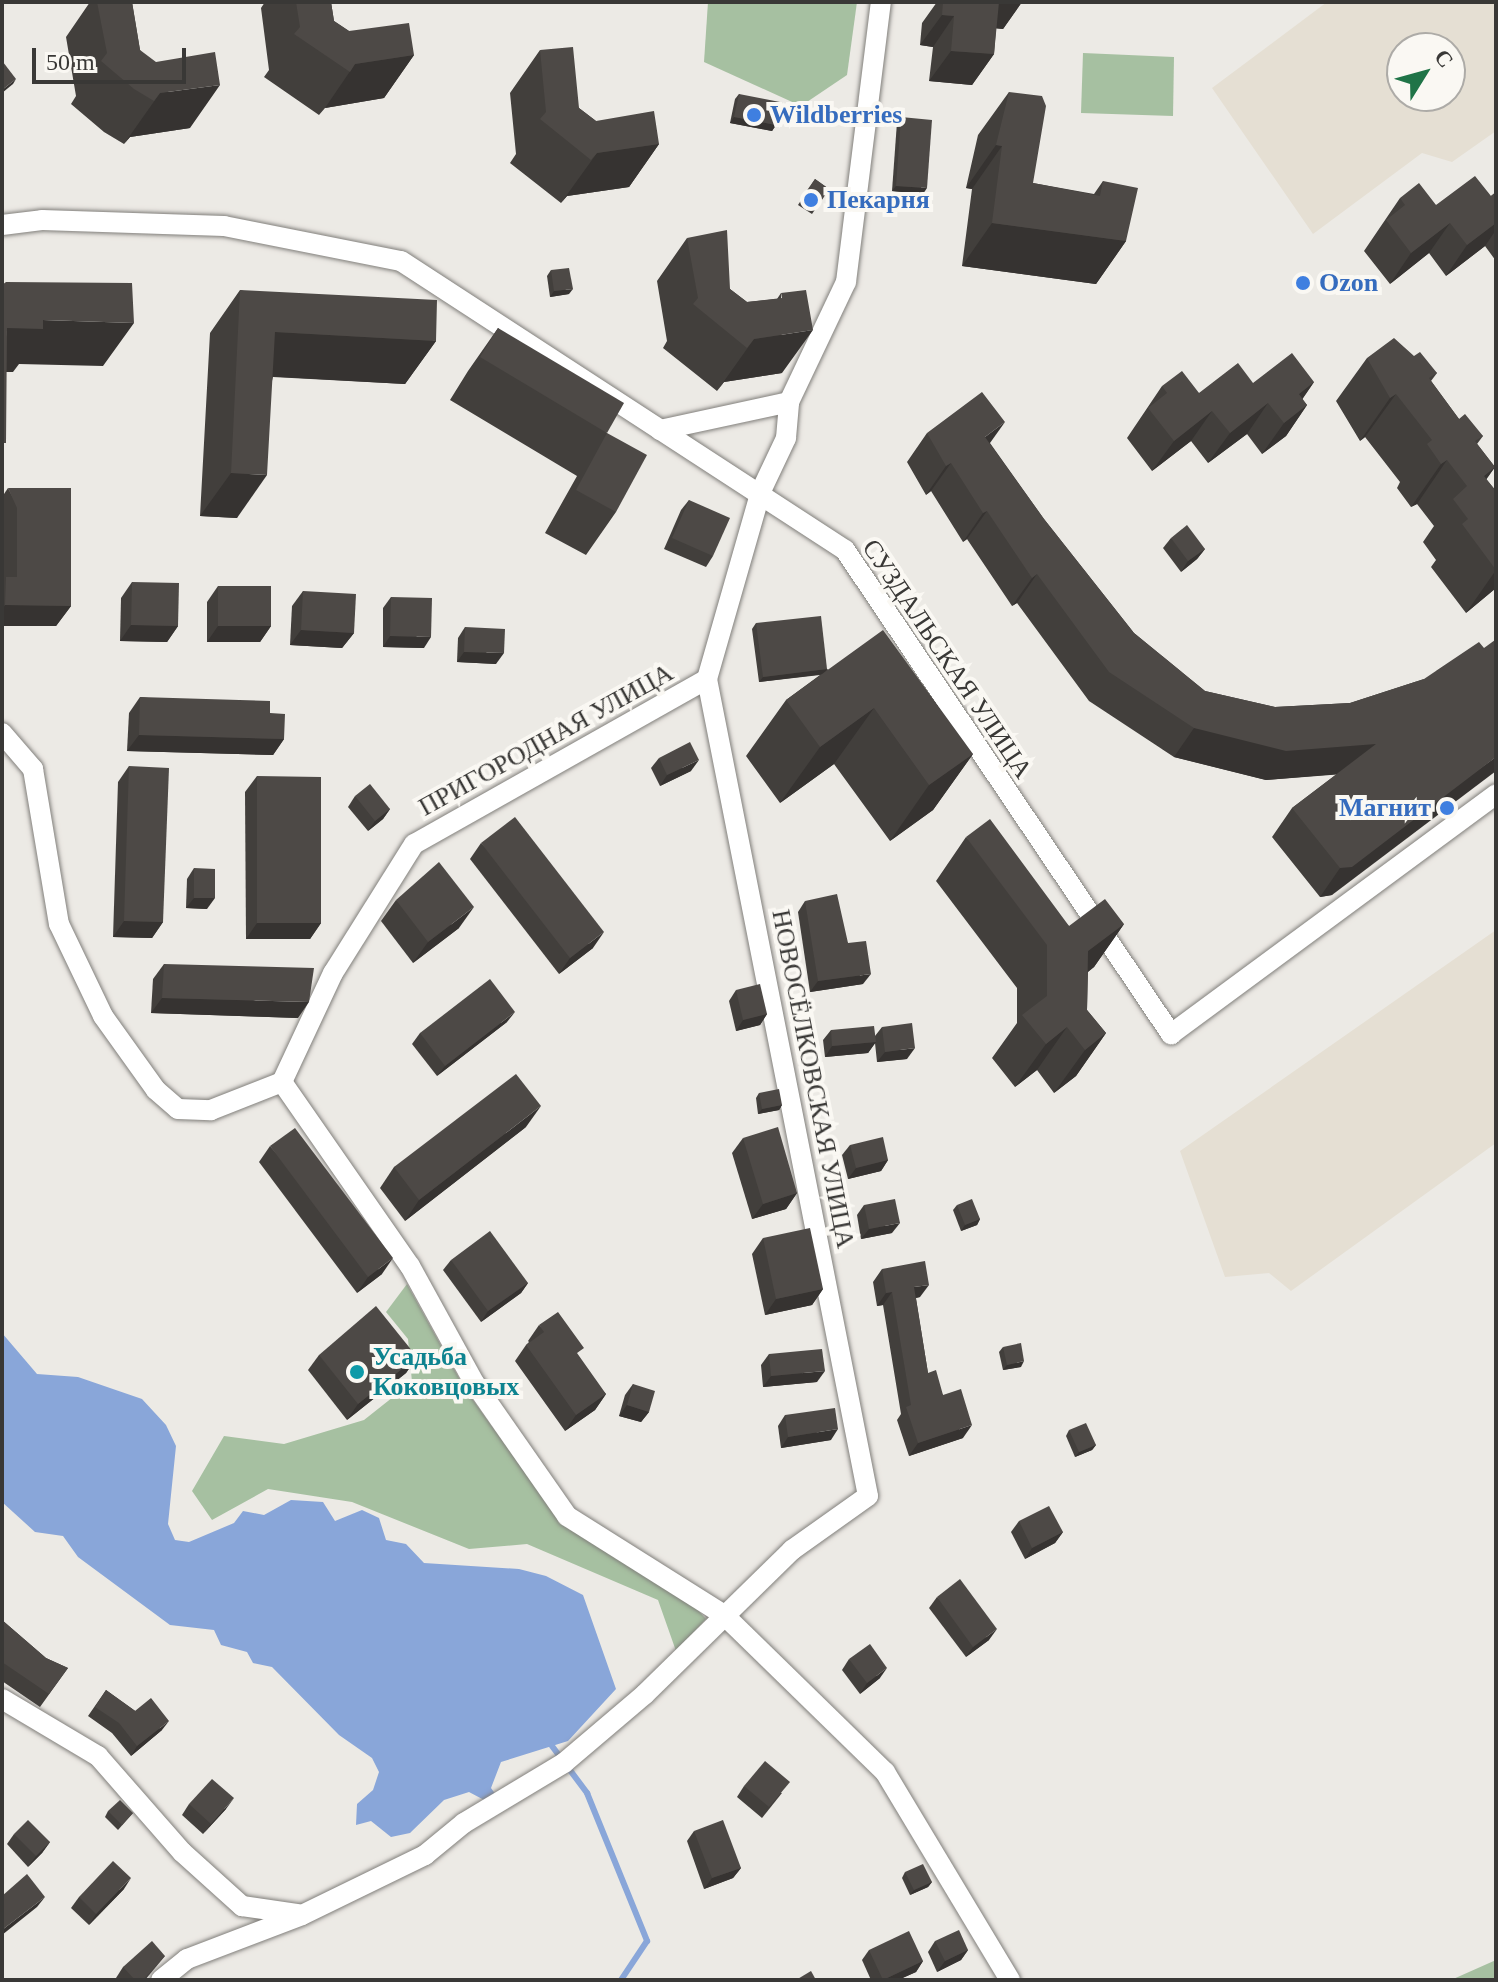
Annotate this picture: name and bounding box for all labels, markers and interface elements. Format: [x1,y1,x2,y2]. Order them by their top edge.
scale bar [36,32,190,82]
north arrow [1386,32,1466,112]
text: С [1429,45,1459,72]
text: 50 m [46,49,95,75]
place label: Wildberries [770,99,902,131]
marker: Wildberries [745,106,763,124]
place label: Пекарня [827,184,930,216]
marker: Пекарня [802,191,820,209]
place label: Ozon [1319,267,1378,299]
marker: Ozon [1294,274,1312,292]
street label: СУЗДАЛЬСКАЯ УЛИЦА [855,534,1039,784]
street label: ПРИГОРОДНАЯ УЛИЦА [413,657,679,823]
place label: Магнит [1339,792,1431,824]
marker: Магнит [1438,799,1456,817]
street label: НОВОСЁЛКОВСКАЯ УЛИЦА [765,907,861,1251]
place label: Усадьба Коковцовых [373,1341,519,1402]
marker: Усадьба Коковцовых [348,1363,366,1381]

